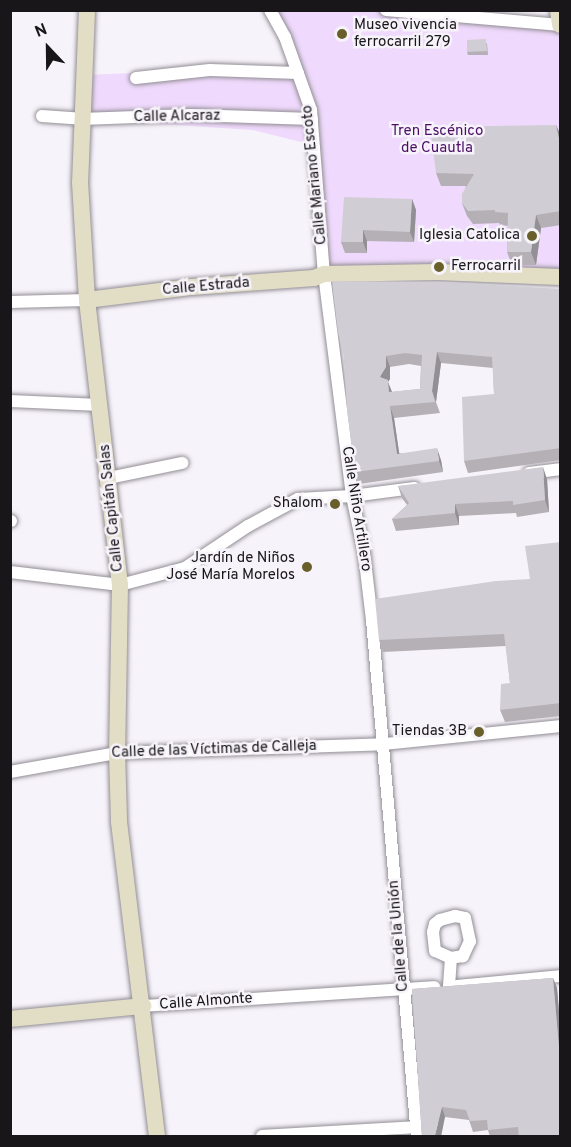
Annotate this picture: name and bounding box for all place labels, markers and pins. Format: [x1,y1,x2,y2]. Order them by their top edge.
place label: Museo vivencia ferrocarril 279 [354,16,457,51]
marker: Museo vivencia ferrocarril 279 [335,27,349,41]
place label: Iglesia Catolica [419,227,520,245]
marker: Iglesia Catolica [525,229,539,243]
place label: Ferrocarril [451,258,521,276]
marker: Ferrocarril [432,260,446,274]
place label: Shalom [273,495,323,513]
marker: Shalom [328,497,342,511]
place label: Jardín de Niños José María Morelos [166,549,295,584]
marker: Jardín de Niños José María Morelos [300,560,314,574]
place label: Tiendas 3B [392,723,467,741]
marker: Tiendas 3B [472,725,486,739]

